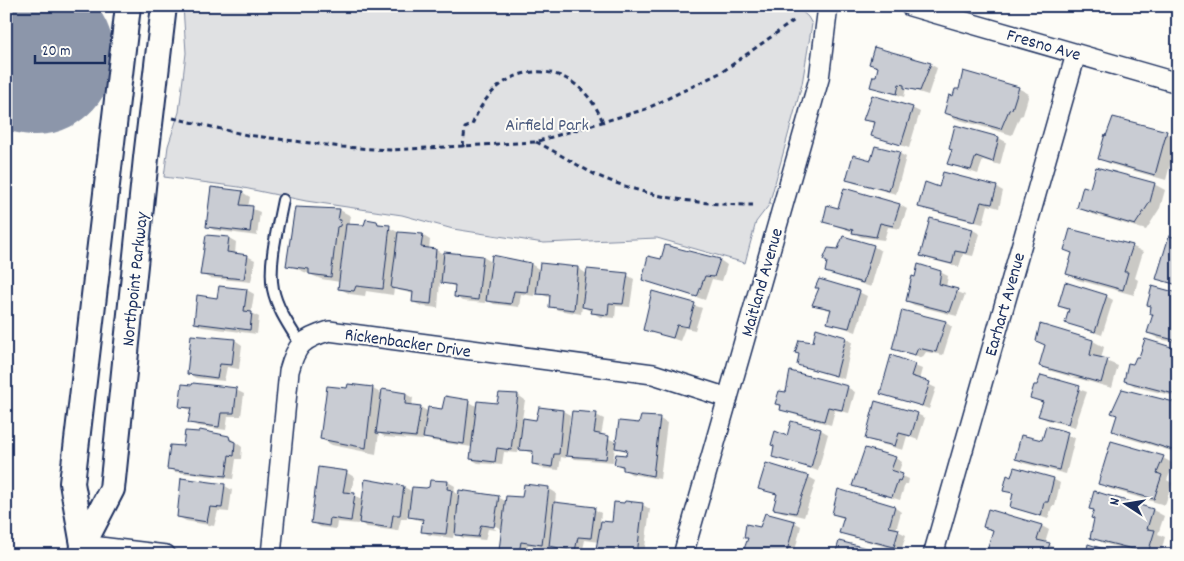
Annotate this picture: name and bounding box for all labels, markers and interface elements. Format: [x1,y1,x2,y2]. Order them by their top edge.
street label: Fresno Ave [1003,24,1083,69]
scale bar [35,32,105,64]
text: 20 m [42,41,70,63]
park label: Airfield Park [505,114,589,139]
street label: Northpoint Parkway [117,210,156,348]
street label: Maitland Avenue [736,225,791,340]
street label: Earhart Avenue [980,250,1033,359]
street label: Rickenbacker Drive [343,323,472,366]
north arrow [1102,478,1152,528]
text: N [1105,496,1126,507]

